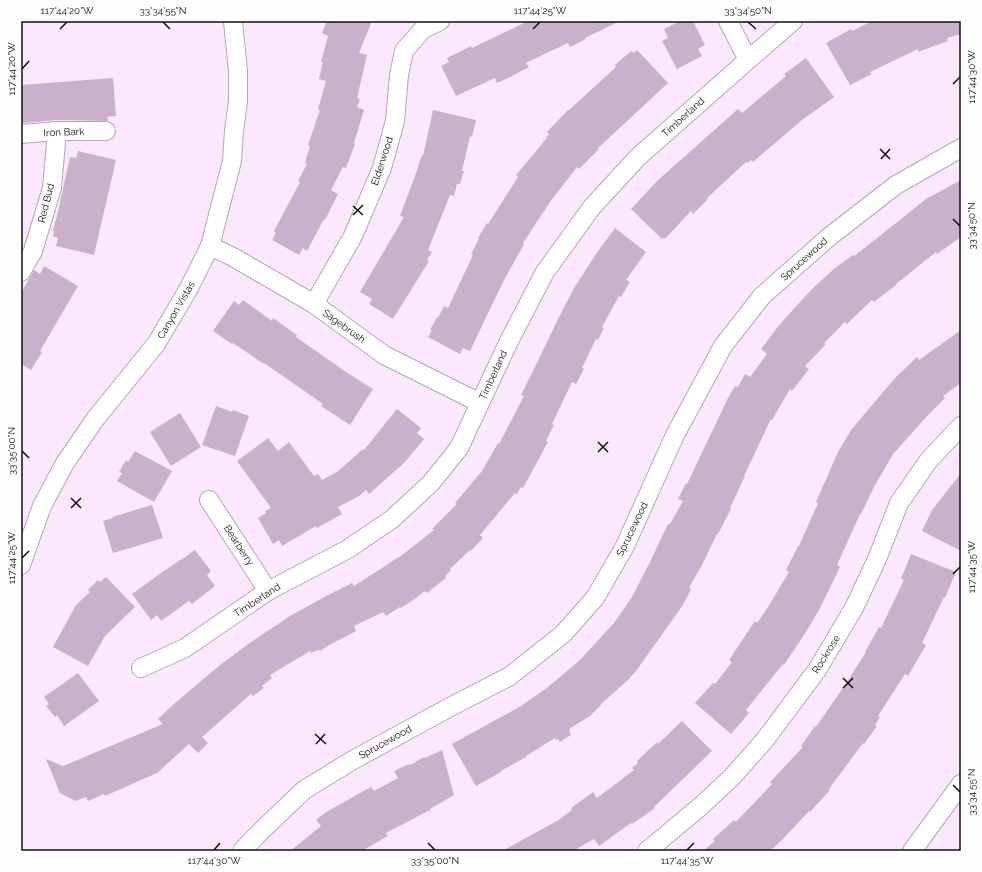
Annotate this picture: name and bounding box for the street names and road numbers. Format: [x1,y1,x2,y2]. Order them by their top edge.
street label: Timberland [660,95,706,139]
street label: Iron Bark [43,126,85,138]
street label: Elderwood [369,135,395,187]
street label: Red Bud [36,182,56,224]
street label: Sprucewood [778,235,830,283]
street label: Canyon Vistas [155,279,197,341]
street label: Sagebrush [321,307,368,345]
street label: Timberland [477,349,509,401]
street label: Sprucewood [614,500,650,558]
street label: Bearberry [222,523,256,568]
street label: Timberland [232,581,282,619]
street label: Rockrose [810,633,842,675]
street label: Sprucewood [357,723,413,761]

